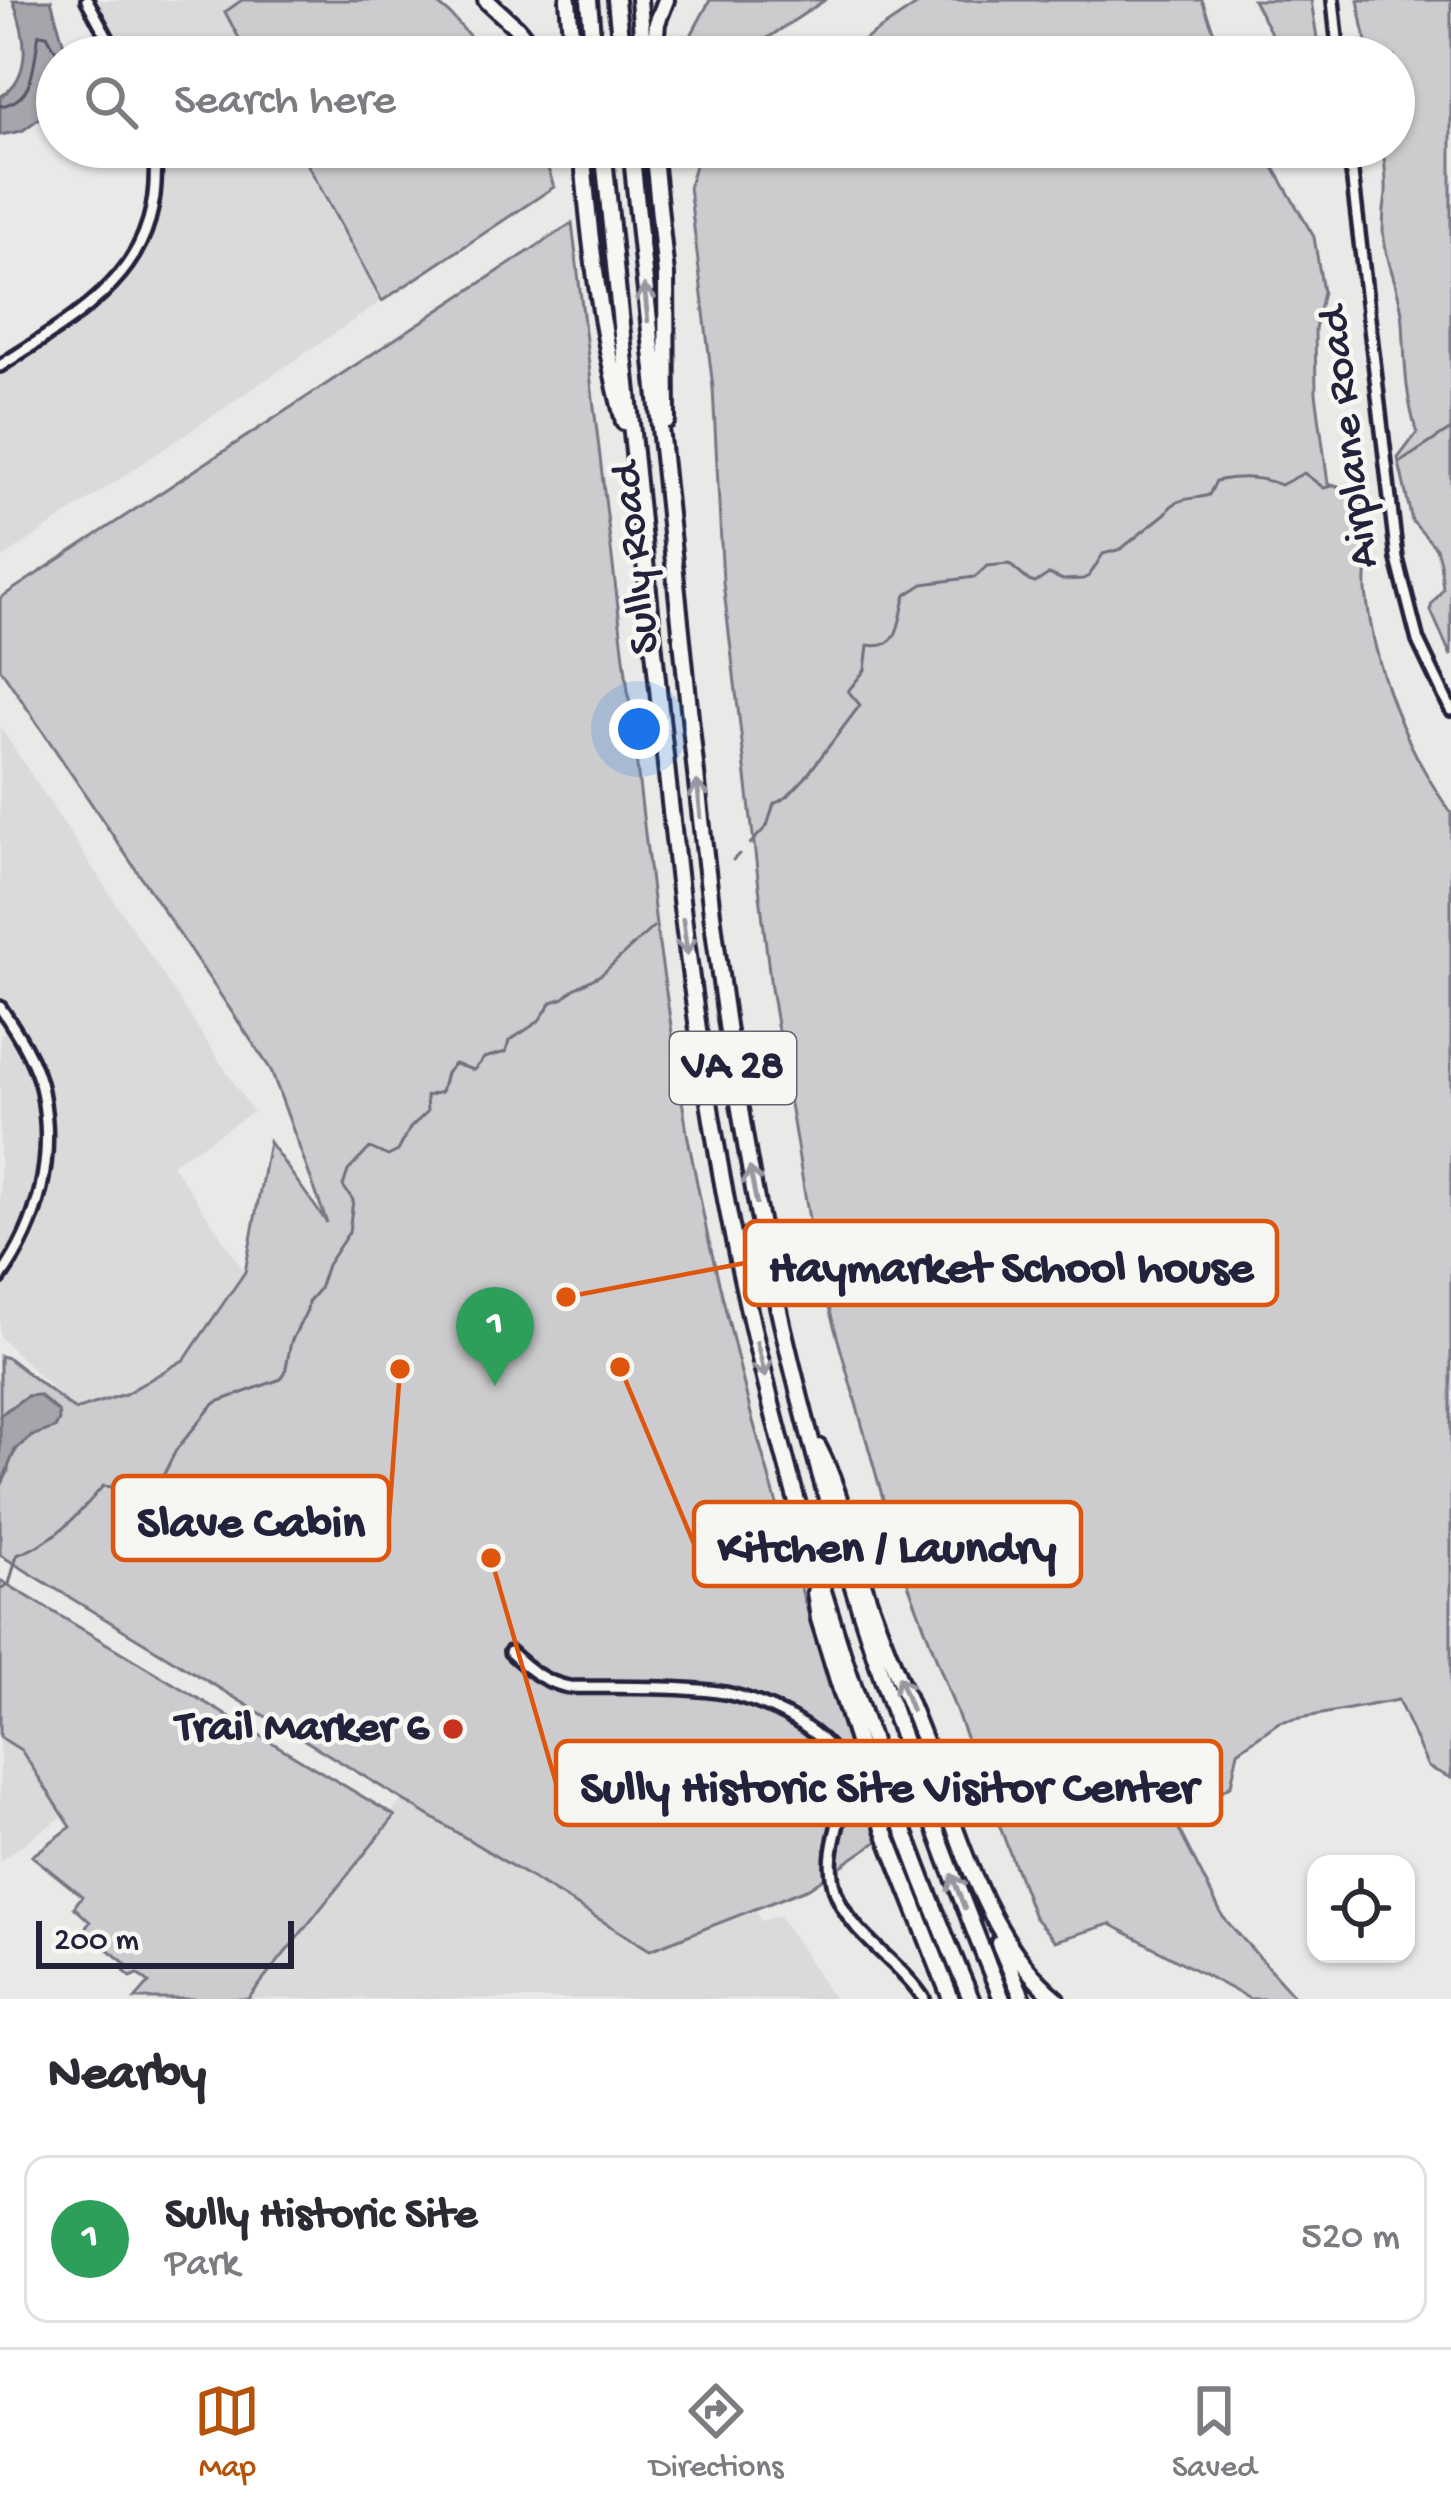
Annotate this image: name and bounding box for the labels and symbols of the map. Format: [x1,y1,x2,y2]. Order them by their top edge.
one-way arrow [635,284,657,323]
street label: Airplane Road [1308,300,1393,571]
street label: Sully Road [601,456,674,657]
your location [609,699,669,759]
one-way arrow [687,780,709,819]
one-way arrow [674,916,696,955]
road number: VA 28 [670,1032,796,1104]
one-way arrow [741,1166,763,1205]
callout: Haymarket School house [745,1221,1277,1305]
text: Haymarket School house [769,1243,1254,1300]
pin: 1 [456,1287,534,1386]
one-way arrow [751,1341,773,1379]
callout: Slave Cabin [113,1476,389,1560]
text: Slave Cabin [137,1498,366,1555]
callout: Kitchen / Laundry [694,1502,1081,1586]
text: Kitchen / Laundry [717,1523,1057,1580]
one-way arrow [893,1676,915,1713]
place label: Trail Marker 6 [173,1703,430,1756]
marker: Trail Marker 6 [440,1716,466,1742]
callout: Sully Historic Site Visitor Center [556,1741,1221,1825]
text: Sully Historic Site Visitor Center [580,1763,1203,1820]
one-way arrow [945,1873,967,1910]
scale bar [36,1915,294,1968]

